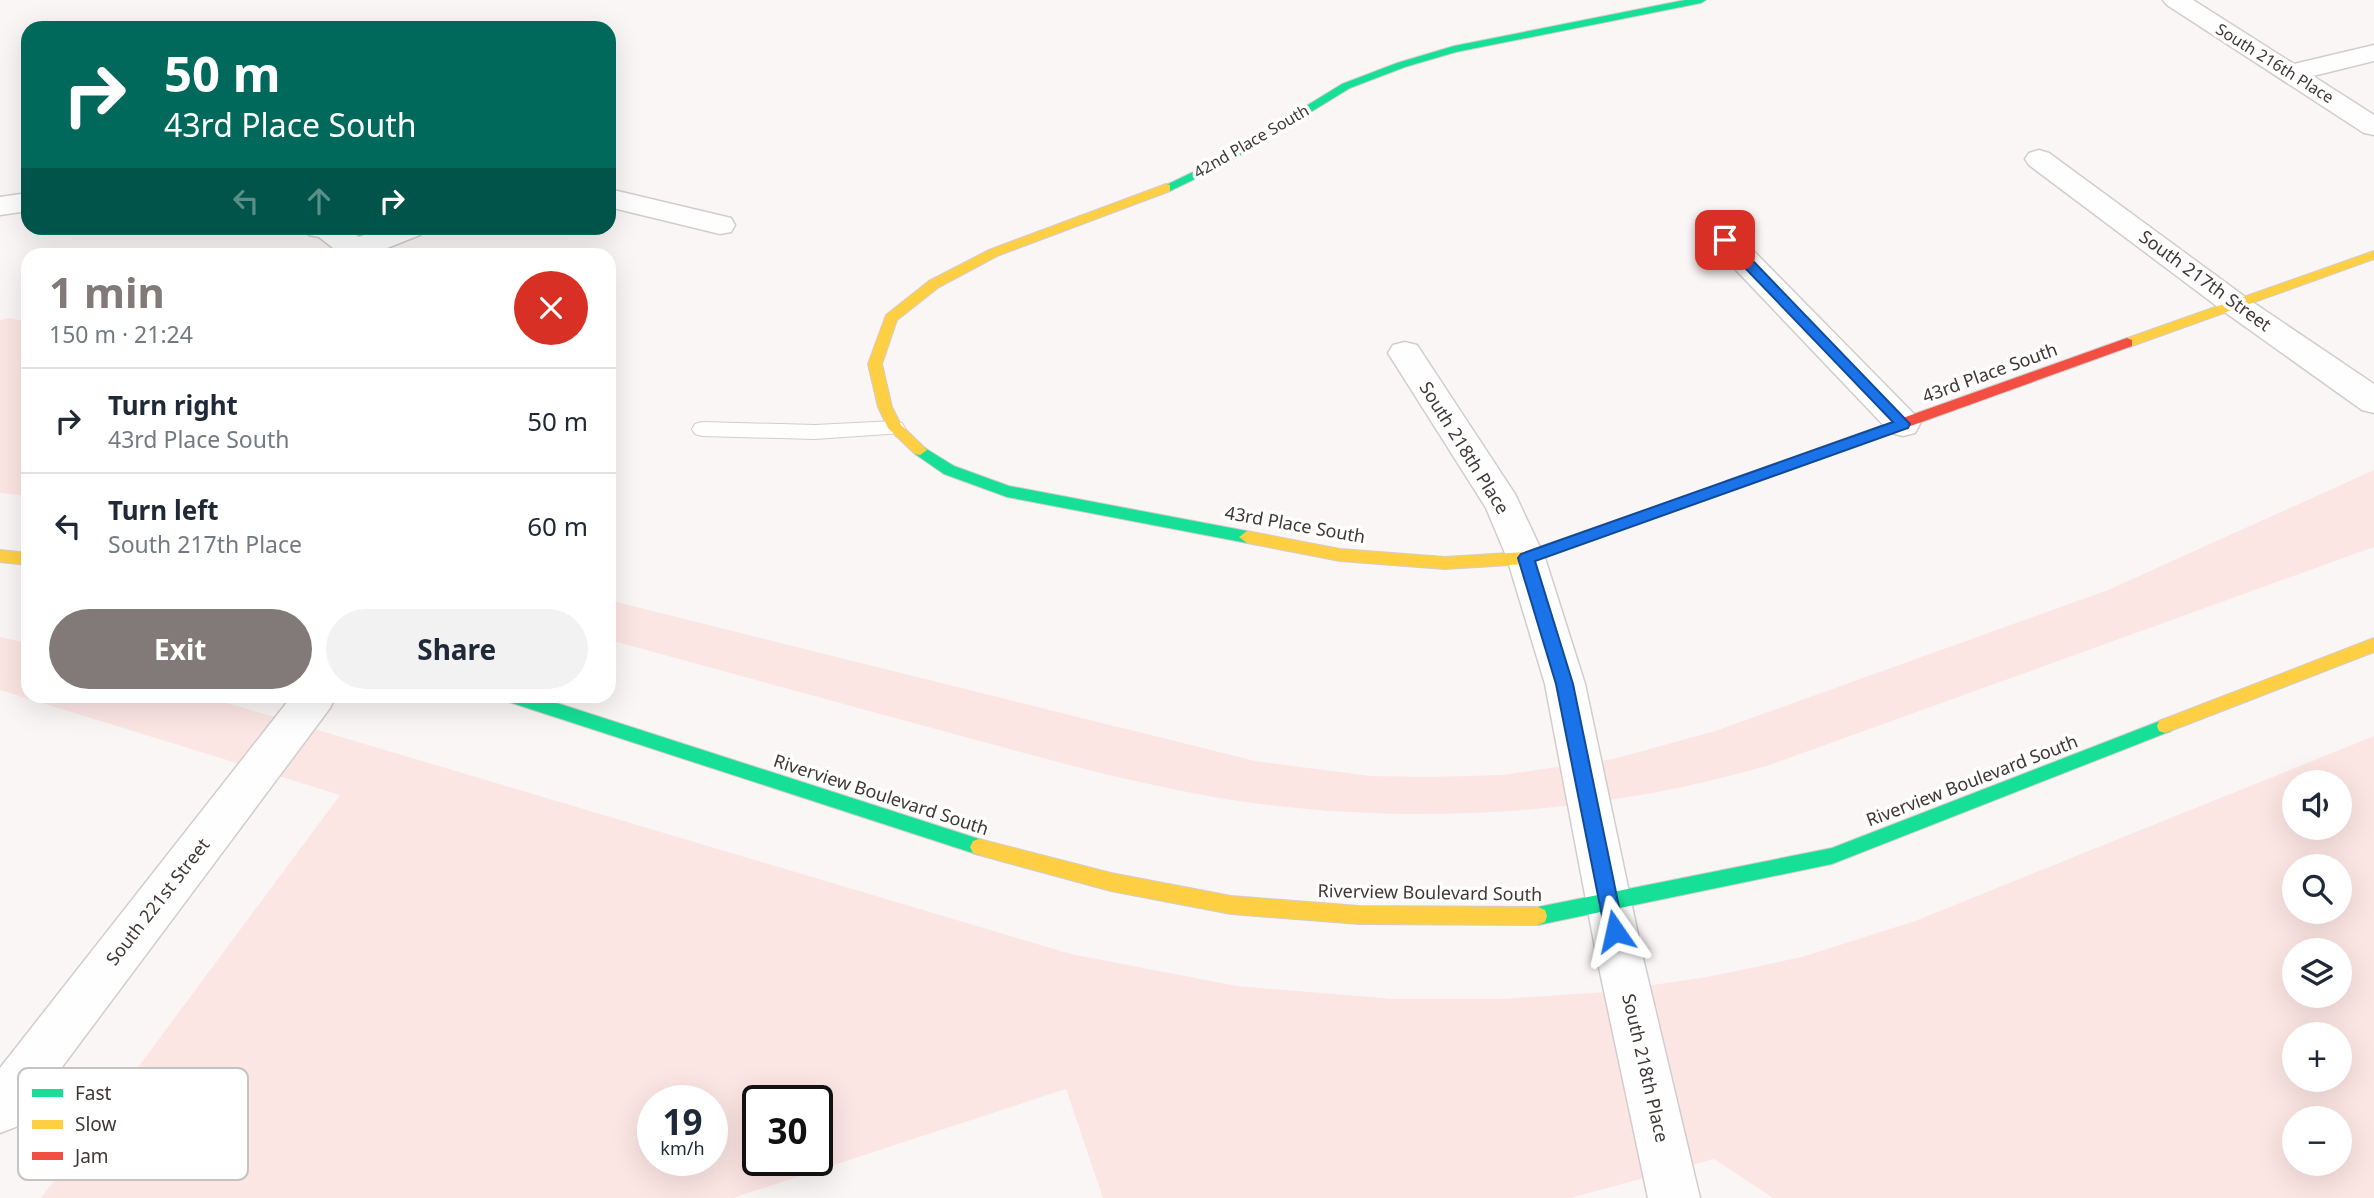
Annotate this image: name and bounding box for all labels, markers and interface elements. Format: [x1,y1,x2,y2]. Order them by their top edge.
street label: South 216th Place [2212,18,2338,108]
text: 50 m [164,40,281,106]
icon: right [49,49,140,140]
street label: 42nd Place South [1189,99,1313,183]
text: 43rd Place South [164,103,417,146]
icon: left [227,182,265,220]
icon: ahead [300,182,338,220]
icon: right [373,182,411,220]
pin [1695,210,1755,270]
icon: arrive [1706,221,1744,259]
street label: South 217th Street [2135,224,2277,337]
text: 1 min [49,263,165,320]
button: close [514,271,588,345]
text: 150 m · 21:24 [49,318,193,350]
street label: 43rd Place South [1919,336,2061,408]
street label: South 218th Place [1414,377,1515,518]
text: Turn right [108,387,238,423]
icon: right [49,402,87,440]
text: 50 m [527,403,588,439]
text: 43rd Place South [108,423,290,455]
text: Turn left [108,492,219,528]
street label: 43rd Place South [1223,500,1367,548]
icon: left [49,507,87,545]
text: 60 m [527,508,588,544]
text: South 217th Place [108,528,302,560]
button: Exit [49,609,312,689]
button: Share [326,609,588,689]
street label: Riverview Boulevard South [1862,729,2081,832]
street label: Riverview Boulevard South [771,748,992,840]
map controls [2282,770,2352,1176]
button: sound [2282,770,2352,840]
street label: South 221st Street [100,832,215,970]
button: search [2282,854,2352,924]
street label: Riverview Boulevard South [1317,878,1543,906]
position arrow [1578,894,1652,968]
button: layers [2282,938,2352,1008]
street label: South 218th Place [1617,991,1675,1144]
button: + [2282,1022,2352,1092]
legend [18,1068,248,1180]
text: Fast [75,1080,112,1106]
speed limit sign: 30 [742,1085,833,1176]
text: 19 [662,1098,703,1145]
button: − [2282,1106,2352,1176]
text: Slow [75,1111,116,1137]
text: km/h [660,1136,705,1160]
text: Jam [73,1143,109,1169]

